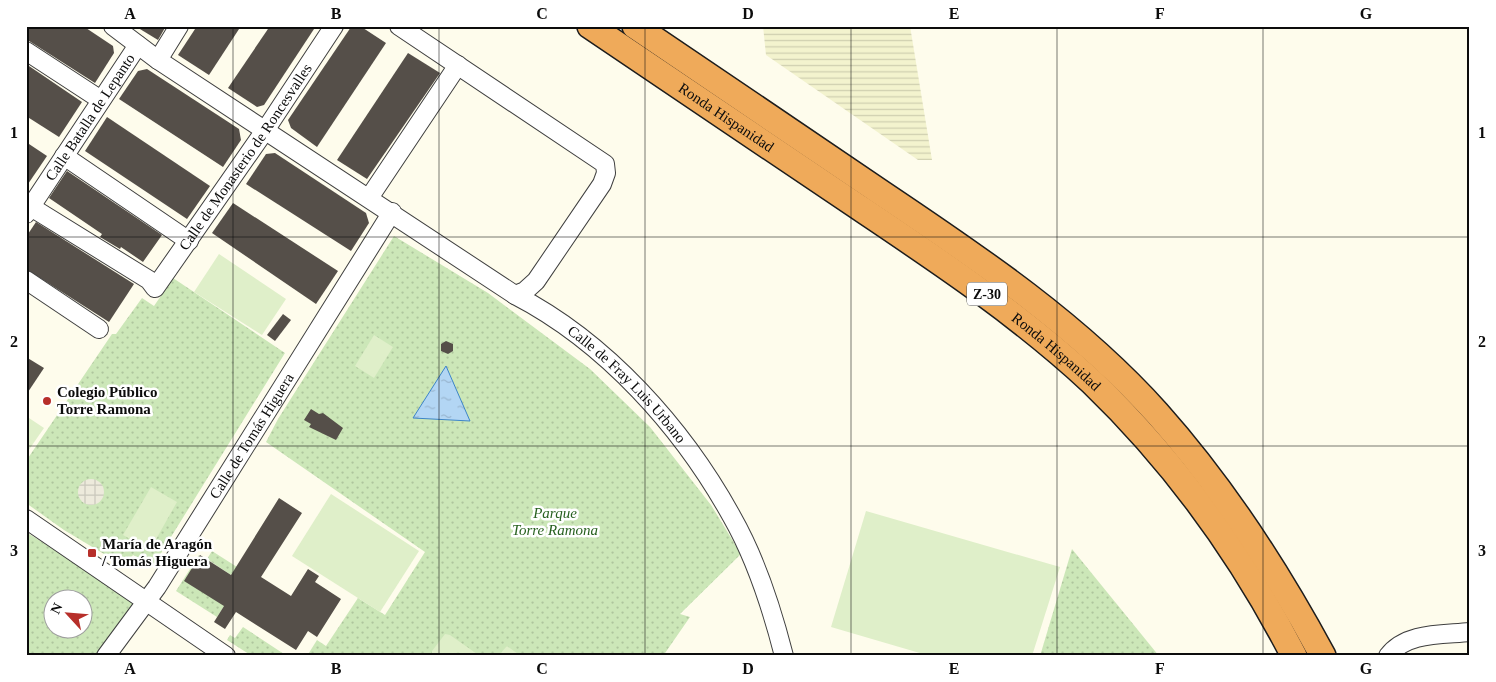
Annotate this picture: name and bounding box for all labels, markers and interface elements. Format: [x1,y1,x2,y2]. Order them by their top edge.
text: A [124,5,136,22]
text: B [331,5,342,22]
text: C [536,5,548,22]
text: D [742,5,754,22]
text: E [949,5,959,22]
text: F [1155,5,1165,22]
text: G [1360,5,1373,22]
street label: Calle Batalla de Lepanto [42,51,138,184]
street label: Calle de Monasterio de Roncesvalles [176,60,315,253]
street label: Ronda Hispanidad [675,80,777,155]
text: 1 [10,124,18,141]
text: 1 [1478,124,1486,141]
road number: Z-30 [967,282,1007,306]
street label: Ronda Hispanidad [1009,310,1104,394]
street label: Calle de Fray Luis Urbano [565,322,689,446]
text: 2 [10,333,18,350]
text: 2 [1478,333,1486,350]
street label: Calle de Tomás Higuera [206,370,297,502]
place label: Colegio Público Torre Ramona [57,384,157,417]
marker: Colegio Público Torre Ramona [41,395,53,407]
park label: Parque Torre Ramona [512,505,598,538]
place label: María de Aragón / Tomás Higuera [101,536,213,569]
text: 3 [10,542,18,559]
text: 3 [1478,542,1486,559]
marker: María de Aragón / Tomás Higuera [86,547,98,559]
north arrow [42,590,92,640]
text: N [48,601,66,616]
text: A [124,660,136,677]
text: B [331,660,342,677]
text: C [536,660,548,677]
text: D [742,660,754,677]
text: E [949,660,959,677]
text: F [1155,660,1165,677]
text: G [1360,660,1373,677]

